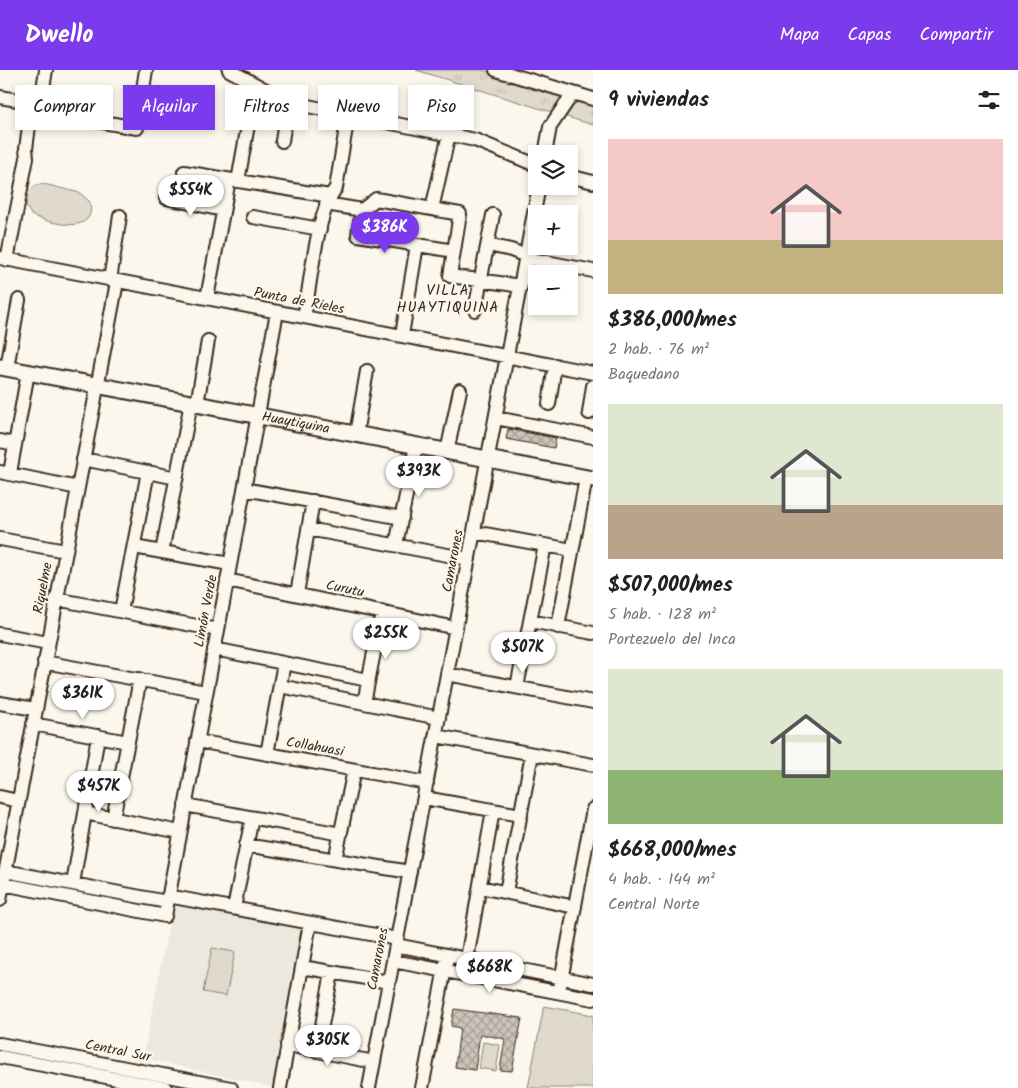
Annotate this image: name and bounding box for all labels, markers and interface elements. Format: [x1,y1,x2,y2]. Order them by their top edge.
text: Dwello [25,16,93,55]
text: Mapa [780,21,820,50]
text: Capas [848,21,892,50]
text: Compartir [920,21,993,50]
text: 9 viviendas [608,84,709,117]
chip: Comprar [15,85,113,130]
chip: Alquilar [123,85,215,130]
chip: Filtros [225,85,308,130]
chip: Nuevo [318,85,398,130]
chip: Piso [408,85,474,130]
icon: filters [975,86,1003,114]
map controls [528,145,578,315]
button: layers [528,145,578,195]
icon: home [761,171,851,261]
pin: $554K [156,174,226,217]
text: $554K [169,178,213,203]
button: + [528,205,578,255]
pin: $386K [350,212,420,254]
text: $386K [362,215,408,240]
button: − [528,265,578,315]
district label: VILLA HUAYTIQUINA [397,279,499,320]
street label: Punta de Rieles [252,281,346,321]
text: $386,000/mes [608,304,737,337]
text: 2 hab. · 76 m² [608,337,709,362]
text: Baquedano [608,362,679,387]
street label: Huaytiquina [260,406,332,440]
icon: home [761,436,851,526]
pin: $393K [384,456,454,498]
text: $393K [397,459,441,484]
street label: Camarones [436,528,470,594]
street label: Riquelme [27,560,59,616]
text: $507,000/mes [608,569,733,602]
street label: Limón Verde [188,572,224,649]
street label: Curutu [324,574,366,604]
text: 5 hab. · 128 m² [608,602,716,627]
pin: $255K [351,618,421,660]
text: $255K [364,621,408,646]
text: Portezuelo del Inca [608,627,736,652]
pin: $507K [488,632,558,674]
text: $507K [502,635,544,660]
pin: $361K [48,678,118,720]
text: $361K [62,681,104,706]
icon: home [761,701,851,791]
street label: Collahuasi [284,731,346,763]
pin: $457K [64,770,134,813]
text: $457K [77,774,121,799]
text: $668,000/mes [608,834,737,867]
text: 4 hab. · 144 m² [608,867,715,892]
text: Central Norte [608,892,699,917]
street label: Camarones [361,926,395,992]
pin: $668K [455,952,525,994]
text: $668K [467,955,513,980]
pin: $305K [293,1024,363,1067]
text: $305K [306,1028,350,1053]
street label: Central Sur [83,1034,154,1068]

